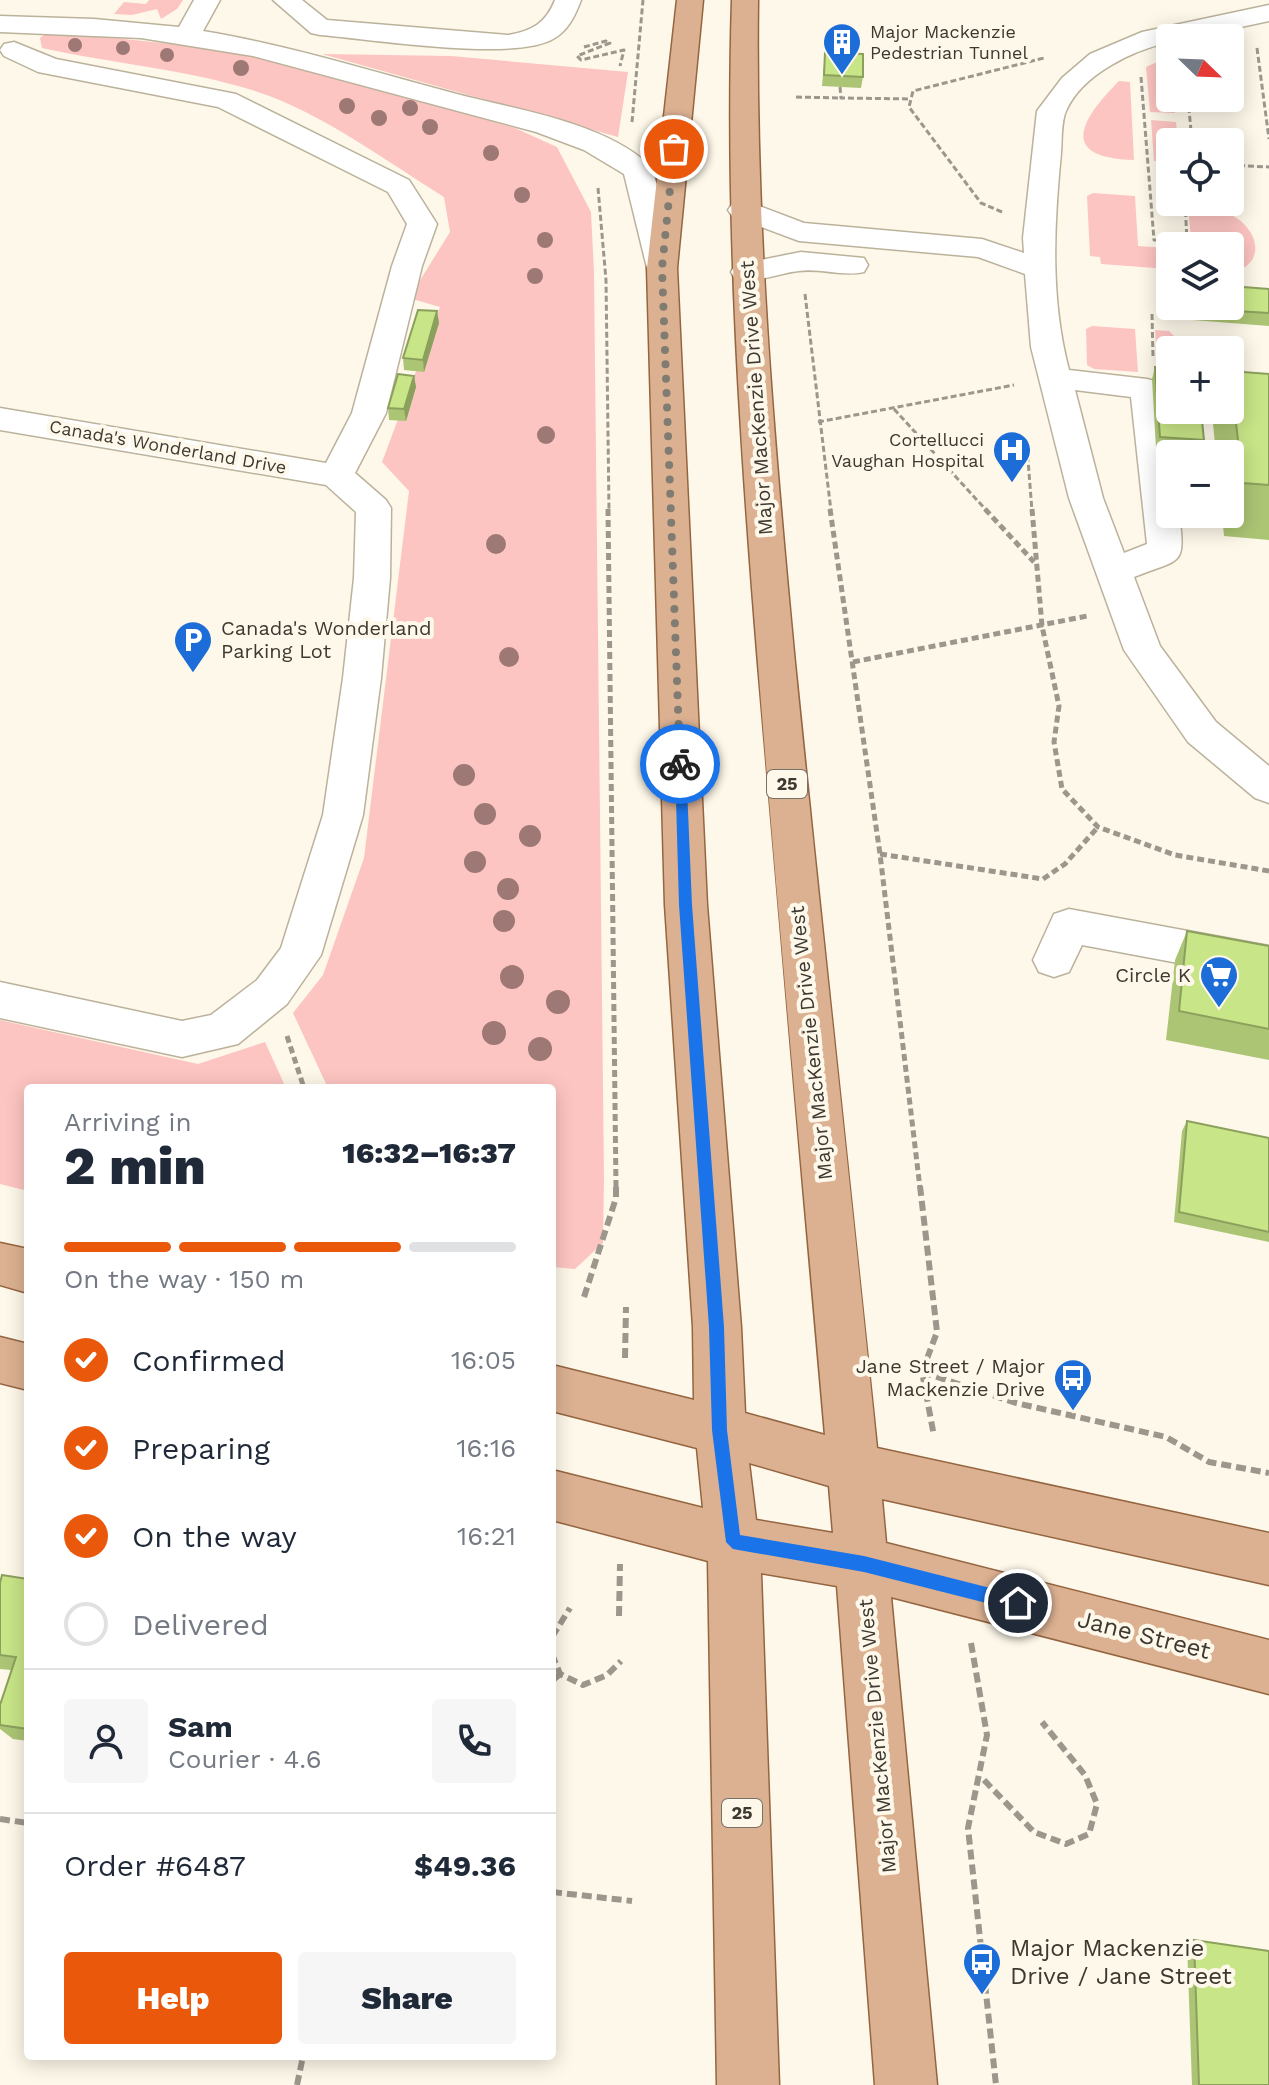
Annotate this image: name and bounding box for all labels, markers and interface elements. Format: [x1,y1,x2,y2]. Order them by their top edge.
building icon: Major Mackenzie Pedestrian Tunnel [821,21,863,76]
place label: Major Mackenzie Pedestrian Tunnel [870,21,1028,63]
north arrow [1156,24,1244,112]
map controls [1156,24,1244,528]
pin [640,115,708,183]
icon: bag [652,127,696,171]
button: locate [1156,128,1244,216]
button: layers [1156,232,1244,320]
street label: Major MacKenzie Drive West [734,259,778,536]
button: + [1156,336,1244,424]
street label: Canada's Wonderland Drive [48,415,288,478]
place label: Cortellucci Vaughan Hospital [831,429,984,471]
hospital icon: Cortellucci Vaughan Hospital [991,429,1033,484]
button: − [1156,440,1244,528]
place label: Canada's Wonderland Parking Lot [221,616,432,663]
parking icon: Canada's Wonderland Parking Lot [172,619,214,674]
courier [640,724,720,804]
icon: bike [658,742,702,786]
road number: 25 [767,770,807,798]
street label: Major MacKenzie Drive West [785,904,837,1181]
supermarket icon: Circle K [1198,954,1240,1009]
place label: Circle K [1115,963,1191,987]
text: Arriving in [64,1107,192,1137]
text: 16:32–16:37 [342,1135,516,1170]
text: 2 min [64,1136,206,1197]
text: On the way · 150 m [64,1264,304,1294]
icon: check [64,1338,108,1382]
text: Confirmed [132,1343,286,1378]
text: 16:05 [451,1345,516,1375]
place label: Jane Street / Major Mackenzie Drive [856,1354,1045,1401]
bus stop icon: Jane Street / Major Mackenzie Drive [1052,1357,1094,1412]
icon: check [64,1426,108,1470]
text: Preparing [132,1431,270,1466]
text: 16:16 [456,1433,516,1463]
icon: check [64,1514,108,1558]
text: On the way [132,1519,297,1554]
text: 16:21 [457,1521,516,1551]
pin [984,1569,1052,1637]
icon: home [996,1581,1040,1625]
street label: Major MacKenzie Drive West [853,1597,901,1874]
street label: Jane Street [1075,1605,1213,1665]
text: Delivered [132,1607,269,1642]
button: person [64,1699,148,1783]
button: phone [432,1699,516,1783]
text: Sam [168,1709,233,1744]
text: Courier · 4.6 [168,1744,322,1774]
road number: 25 [722,1799,762,1827]
text: Order #6487 [64,1848,246,1883]
text: $49.36 [414,1848,516,1883]
place label: Major Mackenzie Drive / Jane Street [1010,1934,1232,1990]
bus stop icon: Major Mackenzie Drive / Jane Street [961,1941,1003,1996]
button: Help [64,1952,282,2044]
button: Share [298,1952,516,2044]

